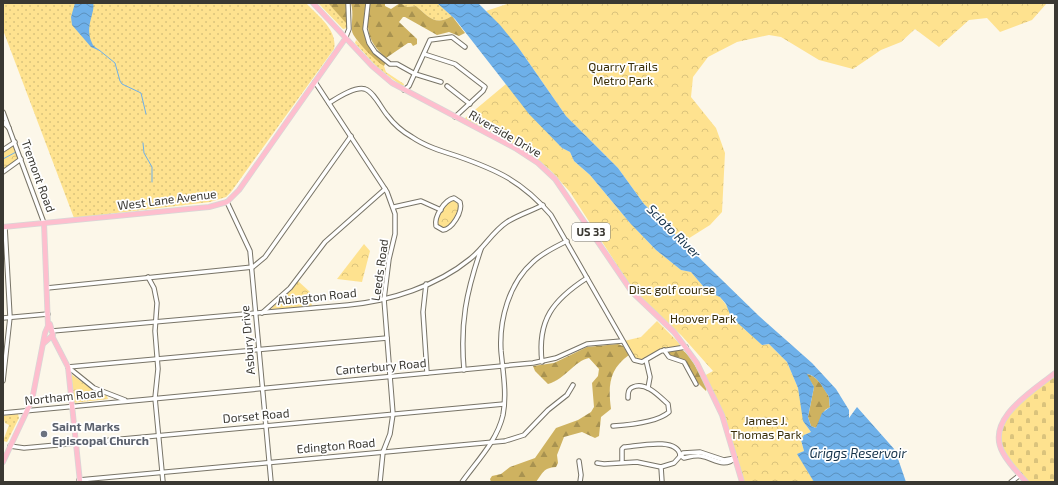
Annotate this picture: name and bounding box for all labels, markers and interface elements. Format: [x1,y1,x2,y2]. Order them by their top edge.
park label: Quarry Trails Metro Park [588,59,658,87]
street label: Riverside Drive [467,107,544,160]
street label: Tremont Road [19,137,59,214]
street label: West Lane Avenue [117,186,217,212]
water label: Scioto River [644,201,705,262]
road number: US 33 [572,223,610,241]
street label: Leeds Road [368,238,390,302]
park label: Disc golf course [629,282,715,296]
street label: Abington Road [277,285,357,307]
street label: Asbury Drive [237,305,257,375]
park label: Hoover Park [670,311,736,325]
street label: Canterbury Road [335,355,427,377]
street label: Northam Road [24,385,104,407]
street label: Dorset Road [222,405,290,425]
park label: James J. Thomas Park [730,413,802,441]
place label: Saint Marks Episcopal Church [52,419,149,447]
marker: Saint Marks Episcopal Church [39,429,49,439]
street label: Edington Road [296,435,376,455]
water label: Griggs Reservoir [809,445,907,461]

